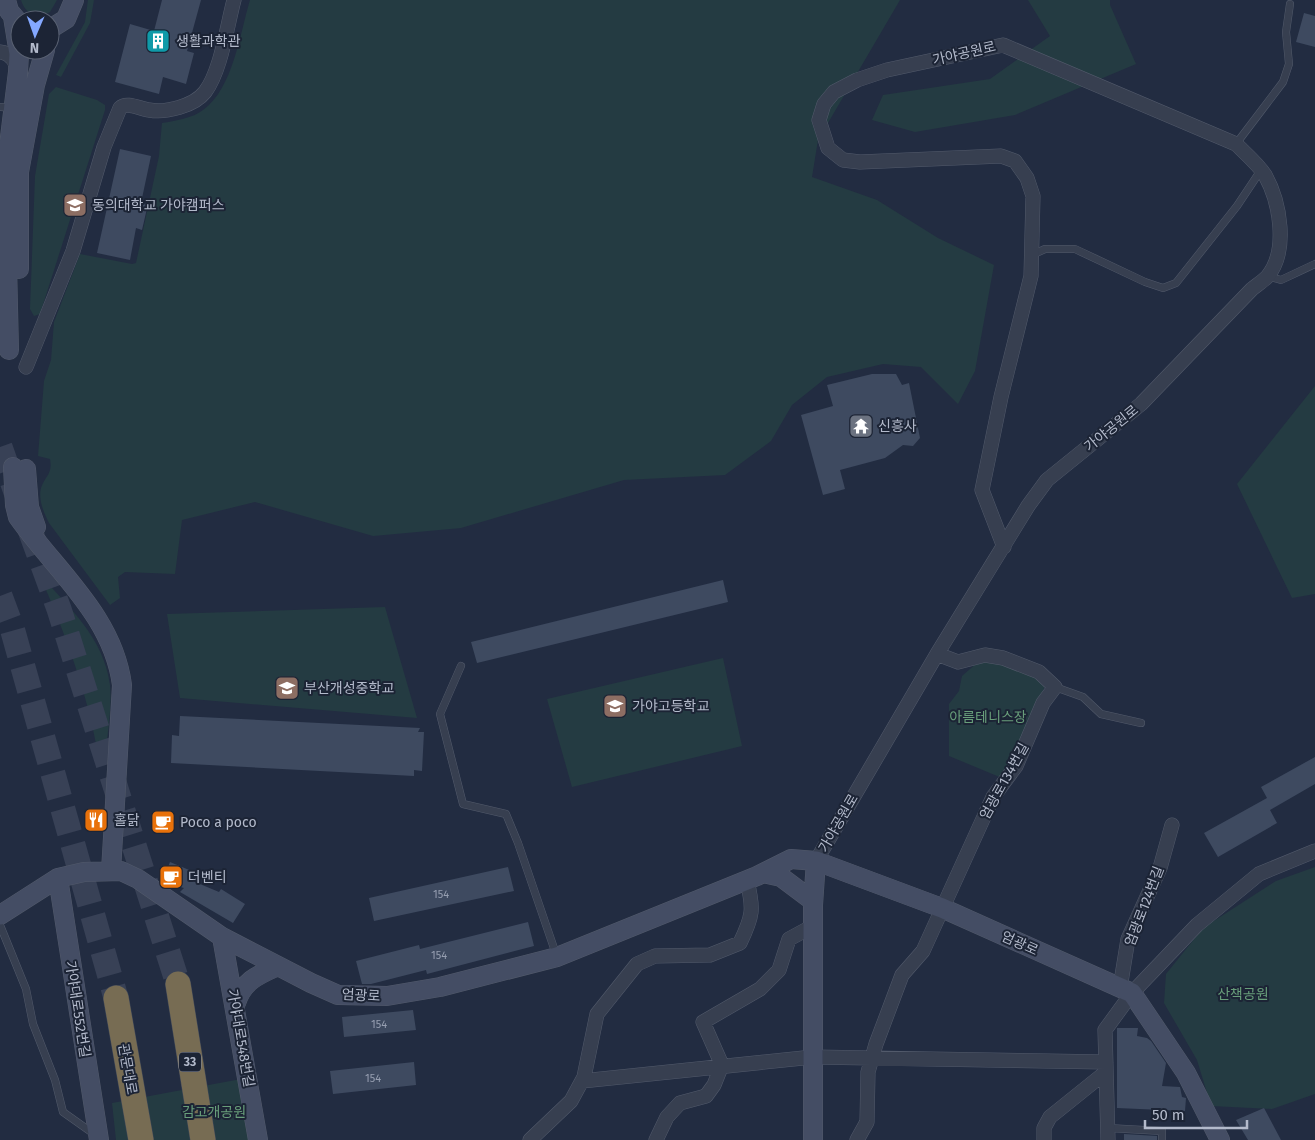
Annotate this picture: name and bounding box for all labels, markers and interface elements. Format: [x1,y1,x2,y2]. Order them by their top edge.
north arrow [10,10,60,60]
building icon: 생활과학관 [145,28,171,54]
place label: 생활과학관 [176,33,241,50]
street label: 가야공원로 [931,38,998,69]
text: N [30,39,40,56]
school or university icon: 동의대학교 가야캠퍼스 [62,192,88,218]
place label: 동의대학교 가야캠퍼스 [92,197,225,214]
street label: 가야공원로 [1081,401,1142,455]
temple icon: 신흥사 [848,413,874,439]
place label: 신흥사 [878,418,917,435]
school or university icon: 부산개성중학교 [274,675,300,701]
place label: 부산개성중학교 [304,680,394,697]
school or university icon: 가야고등학교 [602,693,628,719]
place label: 가야고등학교 [632,698,709,715]
park label: 아름테니스장 [949,709,1027,726]
street label: 엄광로134번길 [976,740,1032,822]
street label: 가야공원로 [815,791,862,855]
restaurant icon: 홀닭 [83,807,109,833]
cafe icon: Poco a poco [150,809,176,835]
place label: 홀닭 [114,812,140,829]
place label: Poco a poco [180,814,257,831]
cafe icon: 더벤티 [158,864,184,890]
street label: 엄광로124번길 [1121,864,1168,949]
place label: 더벤티 [188,869,227,886]
house number: 154 [433,888,449,901]
street label: 엄광로 [999,928,1041,959]
house number: 154 [431,949,447,962]
street label: 가야대로552번길 [61,959,94,1059]
street label: 엄광로 [341,986,381,1005]
park label: 산책공원 [1217,986,1269,1003]
street label: 가야대로548번길 [224,988,258,1089]
house number: 154 [371,1018,387,1031]
street label: 관문대로 [115,1042,140,1096]
road number: 33 [179,1052,201,1072]
house number: 154 [365,1072,381,1085]
scale bar [1145,1098,1248,1130]
park label: 감고개공원 [182,1104,246,1121]
text: 50 m [1152,1106,1185,1124]

